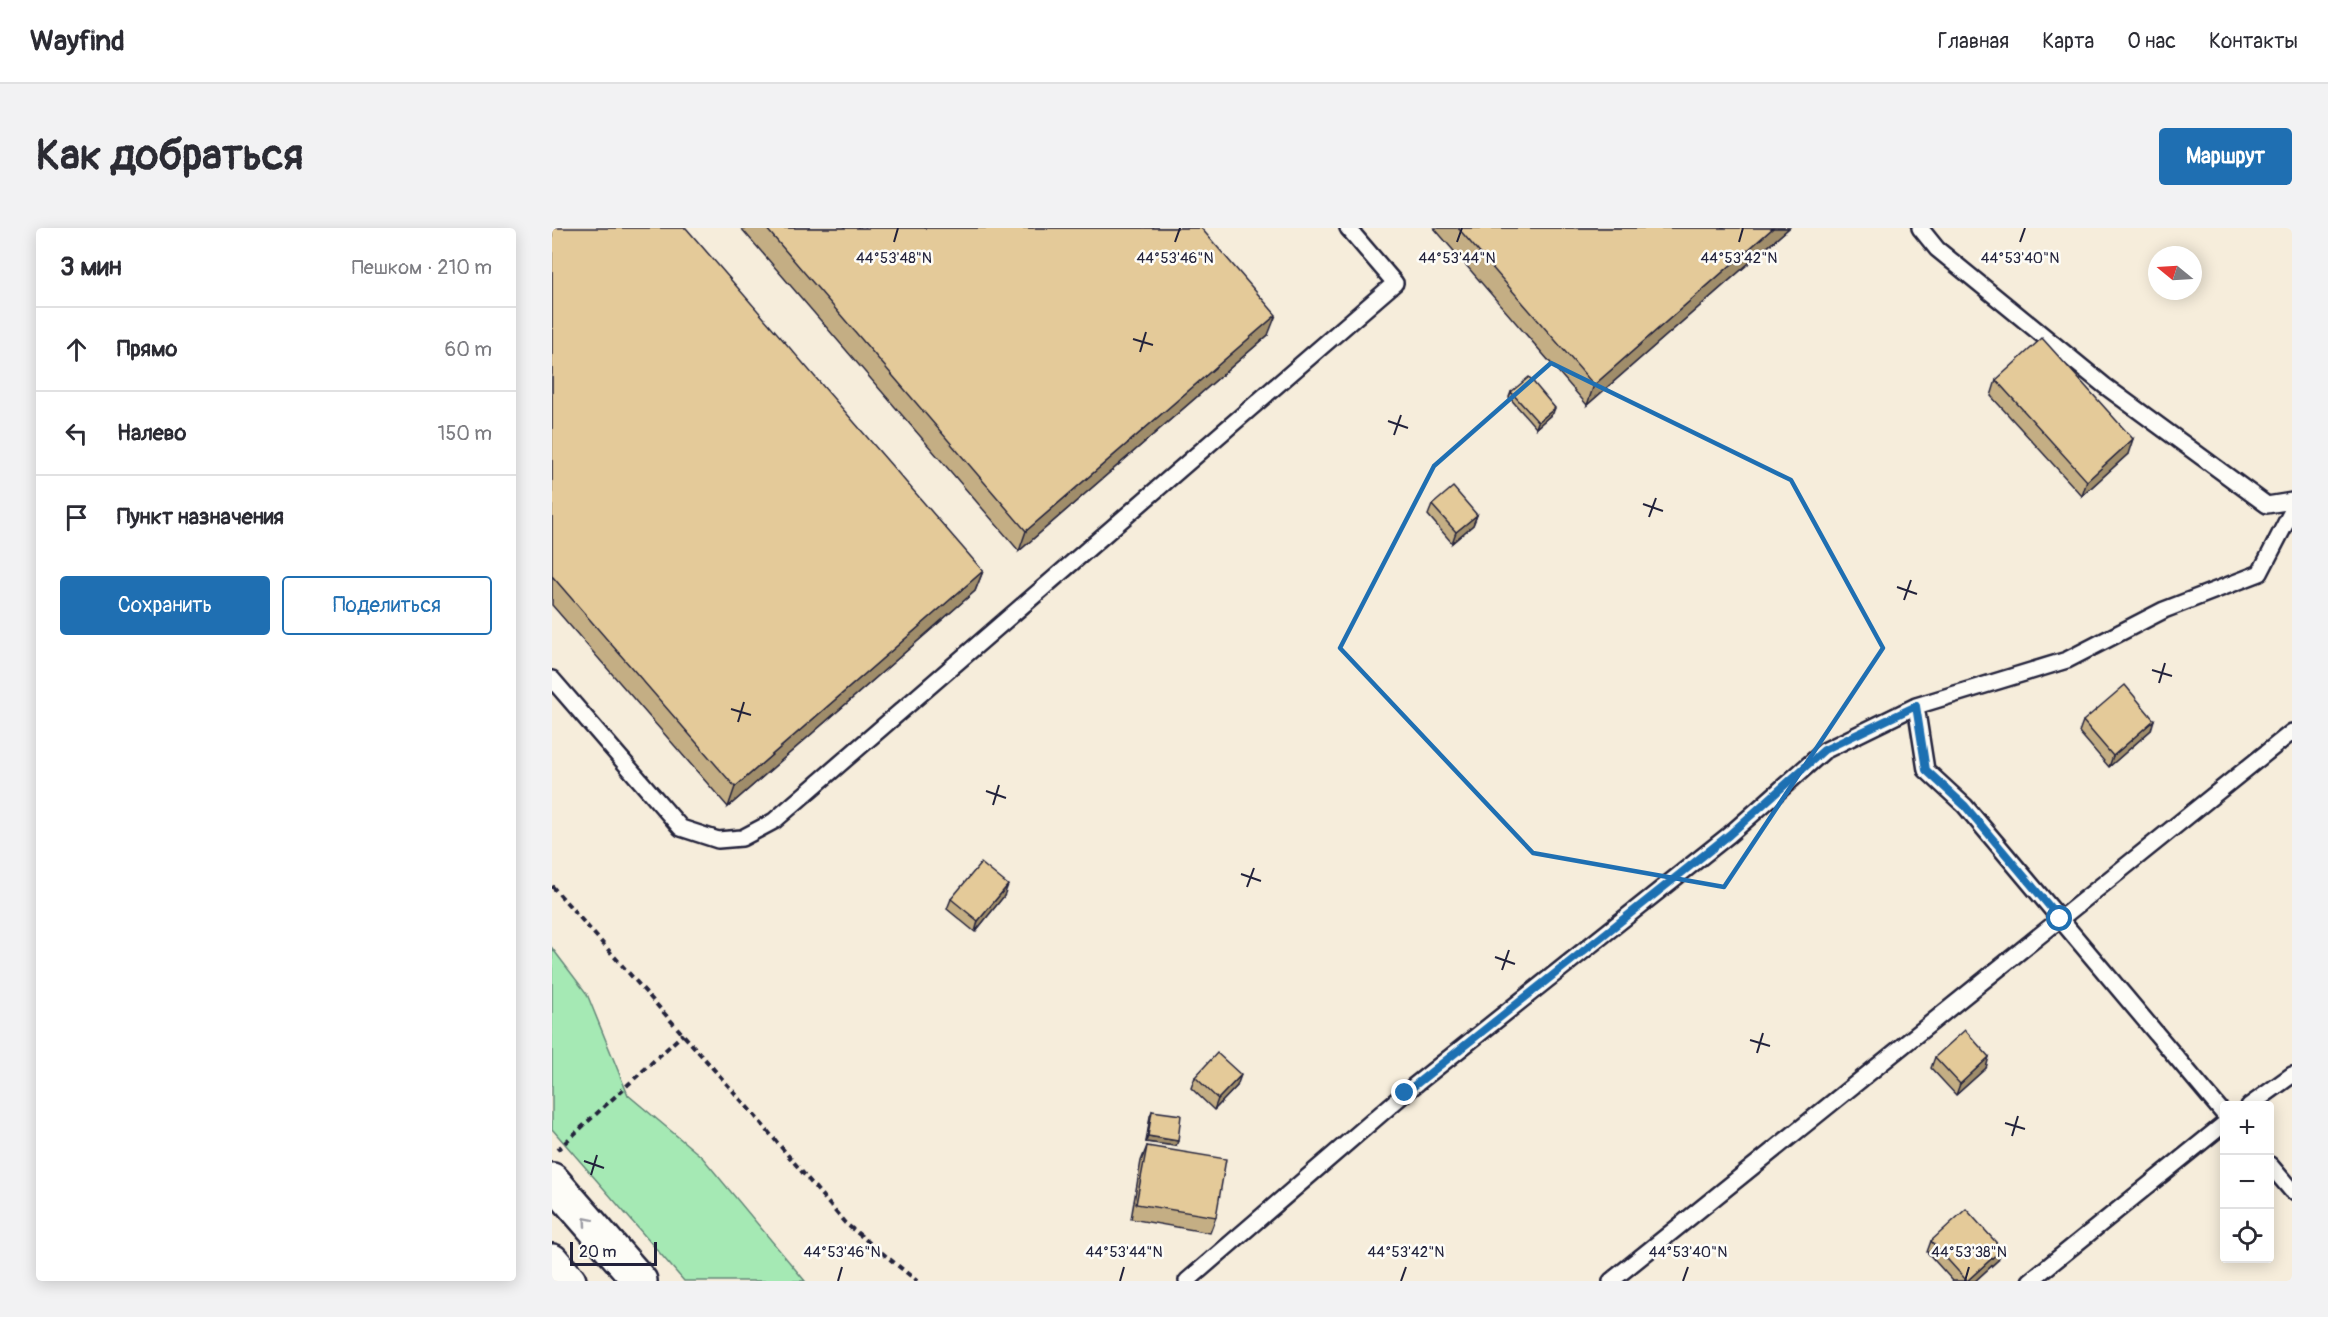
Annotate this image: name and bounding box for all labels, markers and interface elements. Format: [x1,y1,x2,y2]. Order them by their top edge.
text: Wayfind [30,24,125,59]
text: Главная [1938,28,2009,55]
text: Карта [2042,28,2094,55]
text: О нас [2127,28,2176,55]
text: Контакты [2209,28,2298,55]
button: Маршрут [2159,128,2292,185]
text: Как добраться [36,130,303,182]
north arrow [2148,246,2202,300]
text: 44°53'48"N [856,249,932,268]
text: 44°53'46"N [1136,249,1214,268]
text: 44°53'44"N [1418,249,1496,268]
text: 44°53'42"N [1701,249,1777,268]
text: 44°53'40"N [1981,249,2059,268]
text: 3 мин [60,251,122,283]
text: Пешком · 210 m [352,255,492,280]
icon: ahead [60,333,93,366]
text: Прямо [117,335,177,363]
text: 60 m [445,337,492,362]
icon: left [60,417,93,450]
text: Налево [117,419,186,447]
text: 150 m [438,421,492,446]
icon: arrive [60,501,93,534]
text: Пункт назначения [117,503,284,531]
button: Сохранить [60,576,270,635]
button: Поделиться [282,576,492,635]
route start [2046,905,2072,931]
route end [1391,1079,1417,1105]
map controls [2220,1101,2274,1263]
button: + [2220,1101,2274,1155]
button: − [2220,1155,2274,1209]
button: locate [2220,1209,2274,1263]
one-way arrow [583,1217,594,1228]
scale bar [570,1239,657,1266]
text: 20 m [579,1242,617,1262]
text: 44°53'46"N [803,1243,881,1262]
text: 44°53'44"N [1085,1243,1163,1262]
text: 44°53'42"N [1368,1243,1444,1262]
text: 44°53'40"N [1649,1243,1727,1262]
text: 44°53'38"N [1931,1243,2007,1262]

